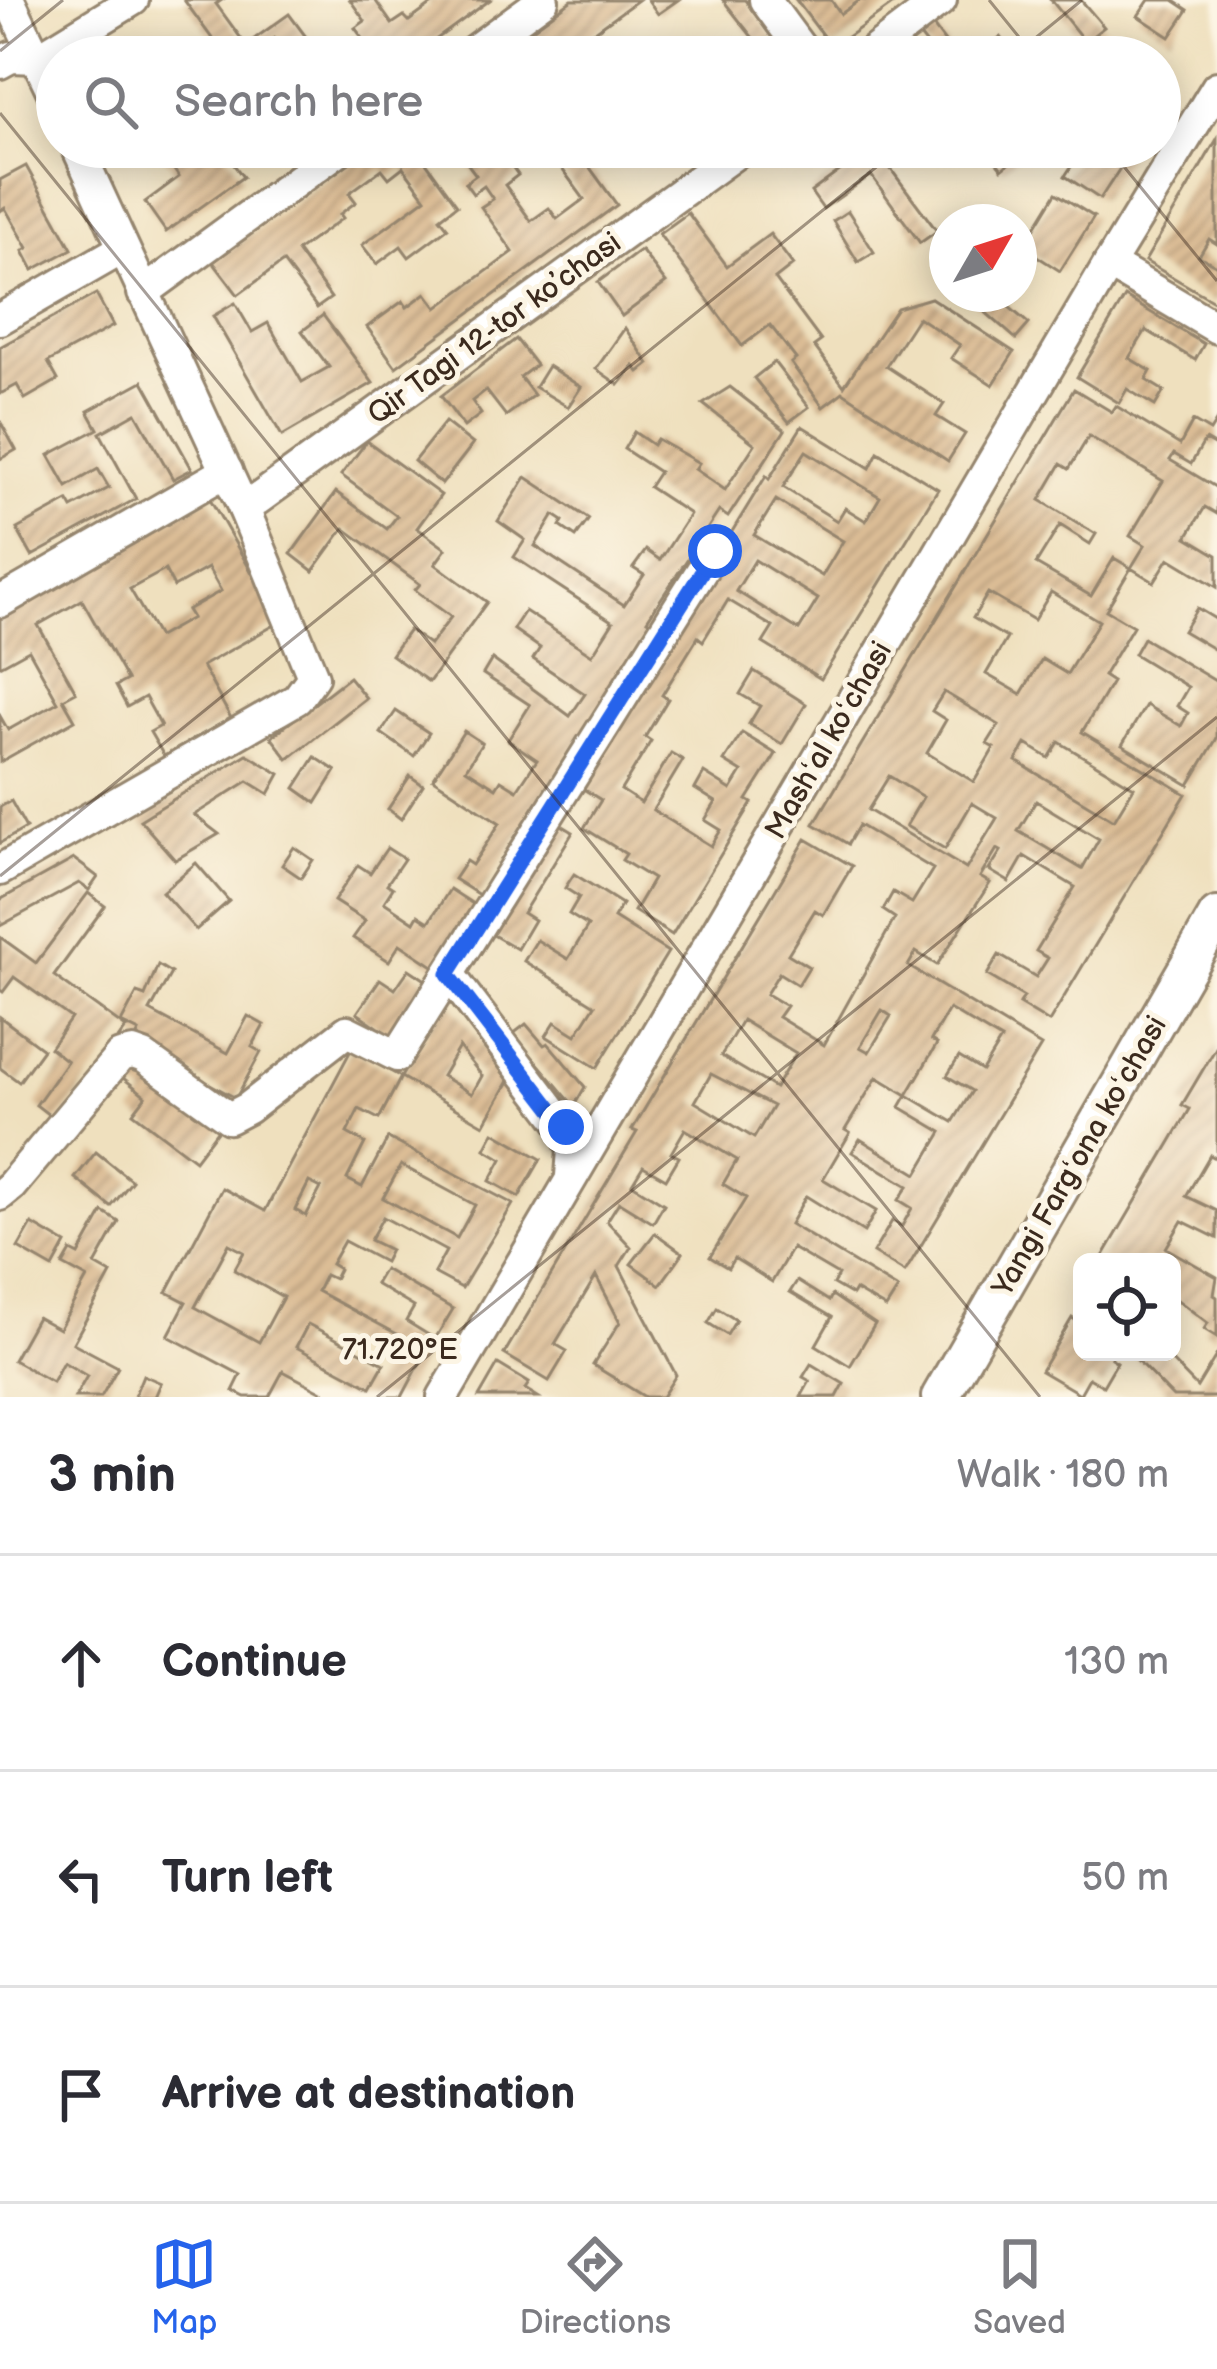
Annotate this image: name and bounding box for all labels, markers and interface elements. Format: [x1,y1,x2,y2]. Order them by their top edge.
search box [36,36,1181,168]
icon: search [78,69,144,135]
text: Search here [174,75,423,130]
north arrow [929,204,1037,312]
street label: Qir Tagi 12-tor koʼchasi [361,225,628,433]
route start [688,524,742,578]
street label: Mashʻal koʻchasi [758,635,900,846]
street label: Yangi Fargʻona koʻchasi [984,1010,1175,1304]
route end [539,1100,593,1154]
map controls [1073,1253,1181,1361]
button: locate [1073,1253,1181,1361]
text: 71.720°E [342,1332,458,1368]
text: 3 min [48,1445,176,1506]
text: Walk · 180 m [957,1452,1169,1499]
icon: ahead [48,1630,114,1696]
text: Continue [162,1635,347,1690]
text: 130 m [1064,1639,1169,1686]
icon: left [48,1846,114,1912]
text: Turn left [162,1851,333,1906]
text: 50 m [1081,1855,1169,1902]
icon: arrive [48,2062,114,2128]
text: Arrive at destination [162,2067,575,2122]
tab: Map [151,2231,217,2343]
tab: Directions [520,2231,671,2343]
tab: Saved [973,2231,1066,2343]

